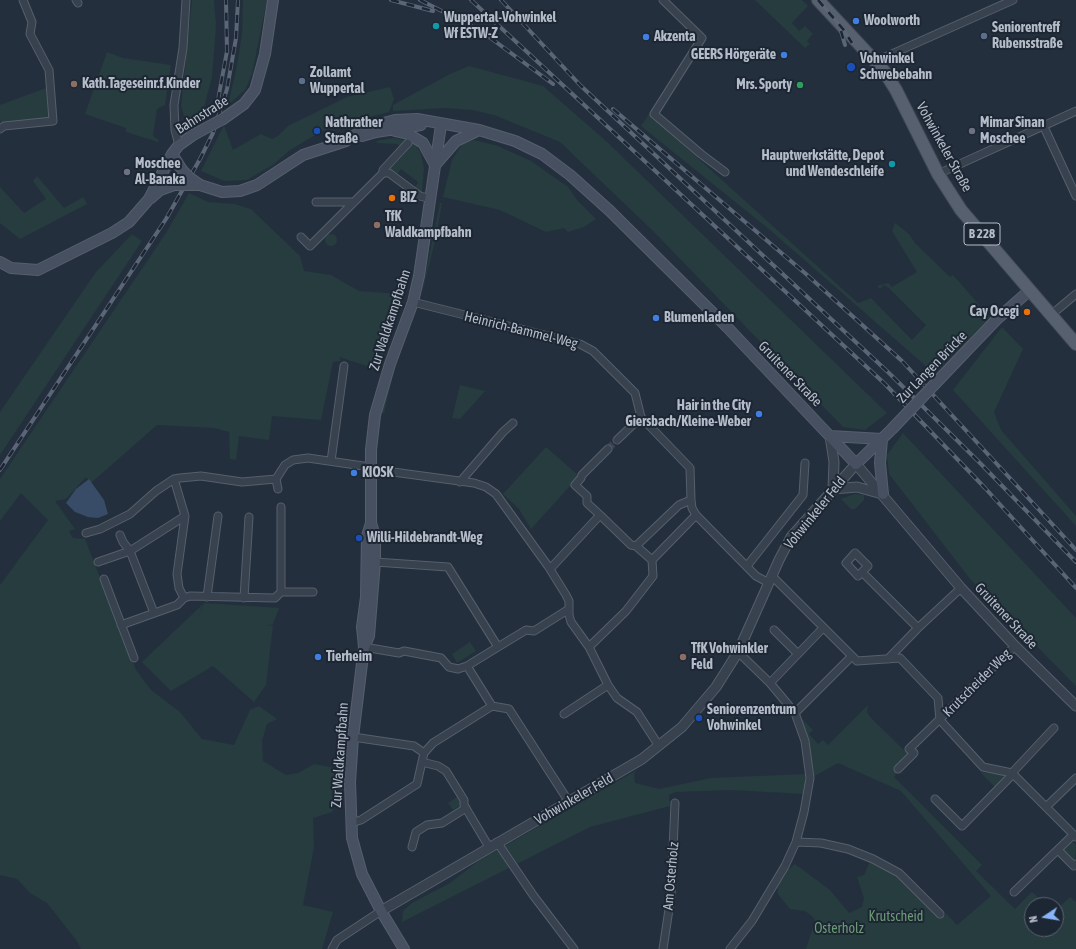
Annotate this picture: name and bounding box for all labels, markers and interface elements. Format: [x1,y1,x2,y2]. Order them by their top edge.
place label: Wuppertal-Vohwinkel Wf ESTW-Z [444,10,556,42]
place label: Woolworth [864,13,920,29]
marker: Woolworth [851,16,861,26]
place label: Seniorentreff Rubensstraße [992,20,1063,52]
marker: Wuppertal-Vohwinkel Wf ESTW-Z [431,21,441,31]
place label: Akzenta [654,29,696,45]
marker: Seniorentreff Rubensstraße [979,31,989,41]
marker: Akzenta [641,32,651,42]
place label: GEERS Hörgeräte [691,47,776,63]
marker: GEERS Hörgeräte [779,50,789,60]
place label: Vohwinkel Schwebebahn [860,51,932,84]
marker: Vohwinkel Schwebebahn [845,61,857,73]
place label: Zollamt Wuppertal [310,65,365,98]
place label: Kath.Tageseinr.f.Kinder [82,76,200,92]
marker: Zollamt Wuppertal [297,76,307,86]
place label: Mrs. Sporty [736,77,792,93]
marker: Kath.Tageseinr.f.Kinder [69,79,79,89]
marker: Mrs. Sporty [795,80,805,90]
street label: Bahnstraße [173,92,231,138]
street label: Vohwinkeler Straße [913,99,975,195]
place label: Nathrather Straße [325,115,382,148]
place label: Mimar Sinan Moschee [980,115,1044,148]
marker: Nathrather Straße [312,126,322,136]
marker: Mimar Sinan Moschee [967,126,977,136]
place label: Hauptwerkstätte, Depot und Wendeschleife [761,148,884,180]
place label: Moschee Al-Baraka [135,156,185,188]
marker: Hauptwerkstätte, Depot und Wendeschleife [887,159,897,169]
marker: Moschee Al-Baraka [122,167,132,177]
place label: BIZ [400,190,417,206]
marker: BIZ [387,193,397,203]
place label: TfK Waldkampfbahn [385,209,471,242]
marker: TfK Waldkampfbahn [372,220,382,230]
road number: B 228 [964,223,1000,245]
street label: Zur Waldkampfbahn [366,267,414,373]
place label: Cay Ocegi [970,304,1019,320]
marker: Cay Ocegi [1022,307,1032,317]
street label: Heinrich-Bammel-Weg [463,308,579,352]
place label: Blumenladen [664,310,734,326]
marker: Blumenladen [651,313,661,323]
street label: Zur Langen Brücke [893,328,971,406]
street label: Gruitener Straße [755,338,825,410]
place label: Hair in the City Giersbach/Kleine-Weber [625,398,751,430]
marker: Hair in the City Giersbach/Kleine-Weber [754,409,764,419]
place label: KIOSK [362,465,393,481]
marker: KIOSK [349,468,359,478]
street label: Vohwinkeler Feld [781,473,849,553]
place label: Willi-Hildebrandt-Weg [367,530,482,546]
marker: Willi-Hildebrandt-Weg [354,533,364,543]
street label: Gruitener Straße [971,579,1041,653]
place label: TfK Vohwinkler Feld [691,641,768,674]
street label: Krutscheider Weg [939,645,1015,721]
place label: Tierheim [326,649,372,665]
marker: Tierheim [313,652,323,662]
marker: TfK Vohwinkler Feld [678,652,688,662]
street label: Zur Waldkampfbahn [328,702,352,808]
place label: Seniorenzentrum Vohwinkel [707,702,796,734]
marker: Seniorenzentrum Vohwinkel [694,713,704,723]
street label: Vohwinkeler Feld [532,770,616,828]
street label: Am Osterholz [660,841,682,911]
north arrow [1024,897,1064,937]
park label: Krutscheid [869,909,923,925]
text: N [1027,915,1040,924]
park label: Osterholz [814,921,864,937]

